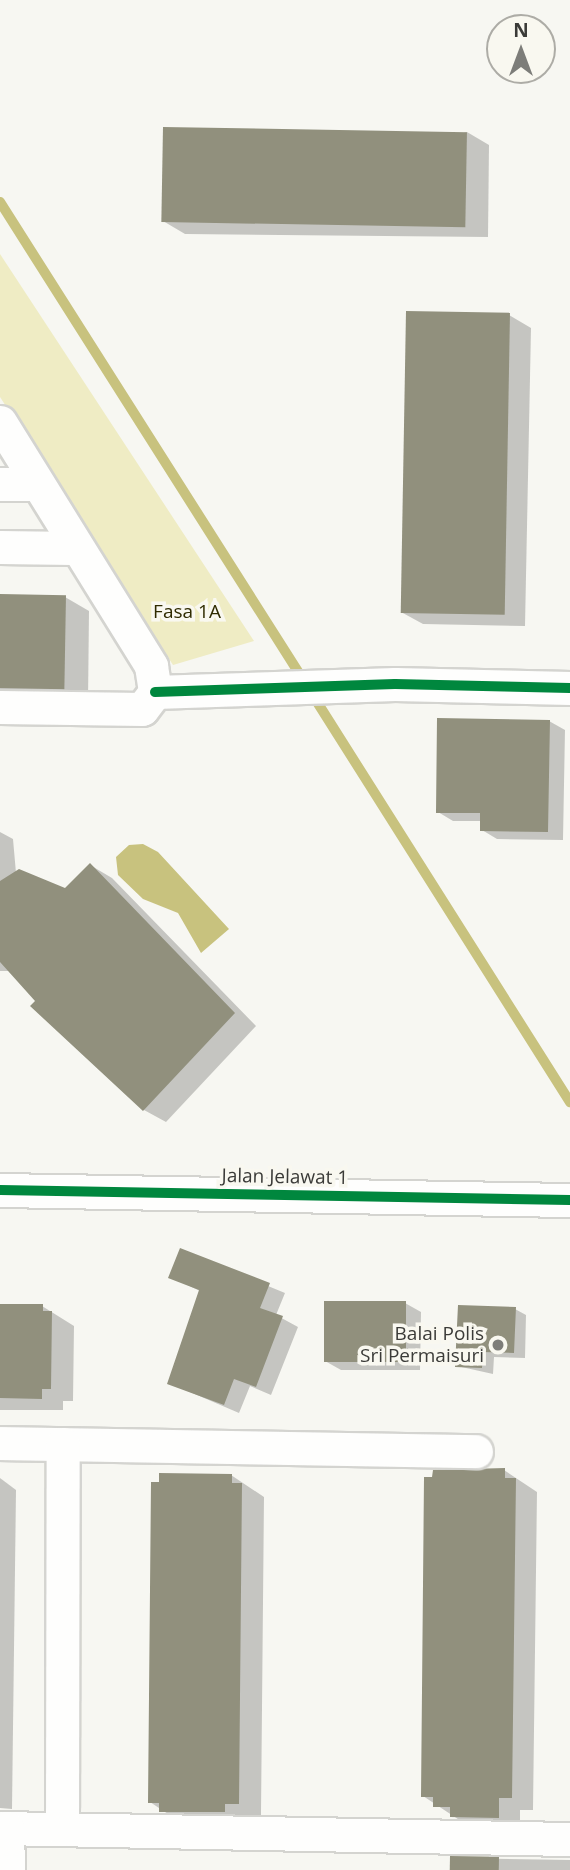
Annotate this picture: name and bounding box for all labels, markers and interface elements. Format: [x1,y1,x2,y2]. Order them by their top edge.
north arrow [486,14,556,84]
text: N [513,17,529,43]
park label: Fasa 1A [153,601,221,623]
street label: Jalan Jelawat 1 [222,1164,348,1190]
place label: Balai Polis Sri Permaisuri [360,1323,484,1367]
marker: Balai Polis Sri Permaisuri [490,1337,506,1353]

